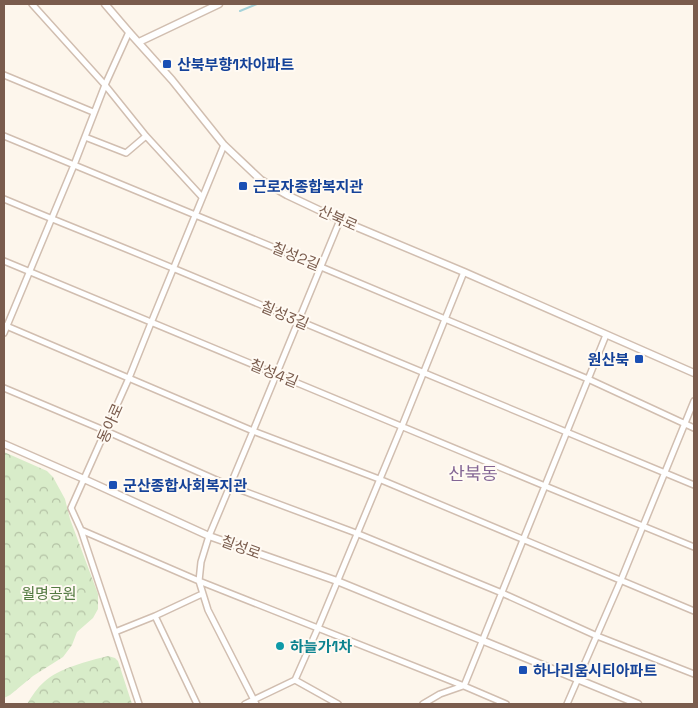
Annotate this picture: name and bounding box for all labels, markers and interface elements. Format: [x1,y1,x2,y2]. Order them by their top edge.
place label: 산북부향1차아파트 [177,55,294,74]
marker: 산북부향1차아파트 [161,58,173,70]
place label: 근로자종합복지관 [253,177,364,196]
marker: 근로자종합복지관 [237,180,249,192]
street label: 산북로 [315,201,361,235]
street label: 칠성2길 [269,238,323,274]
street label: 칠성3길 [258,296,312,334]
place label: 원산북 [588,350,629,369]
marker: 원산북 [633,353,645,365]
street label: 칠성4길 [247,355,301,391]
street label: 동아로 [93,400,127,446]
district label: 산북동 [448,462,498,485]
place label: 군산종합사회복지관 [123,476,247,495]
marker: 군산종합사회복지관 [107,479,119,491]
street label: 칠성로 [218,531,264,563]
park label: 월명공원 [21,584,77,603]
place label: 하늘가1차 [290,637,352,656]
marker: 하늘가1차 [274,640,286,652]
place label: 하나리움시티아파트 [533,661,657,680]
marker: 하나리움시티아파트 [517,664,529,676]

